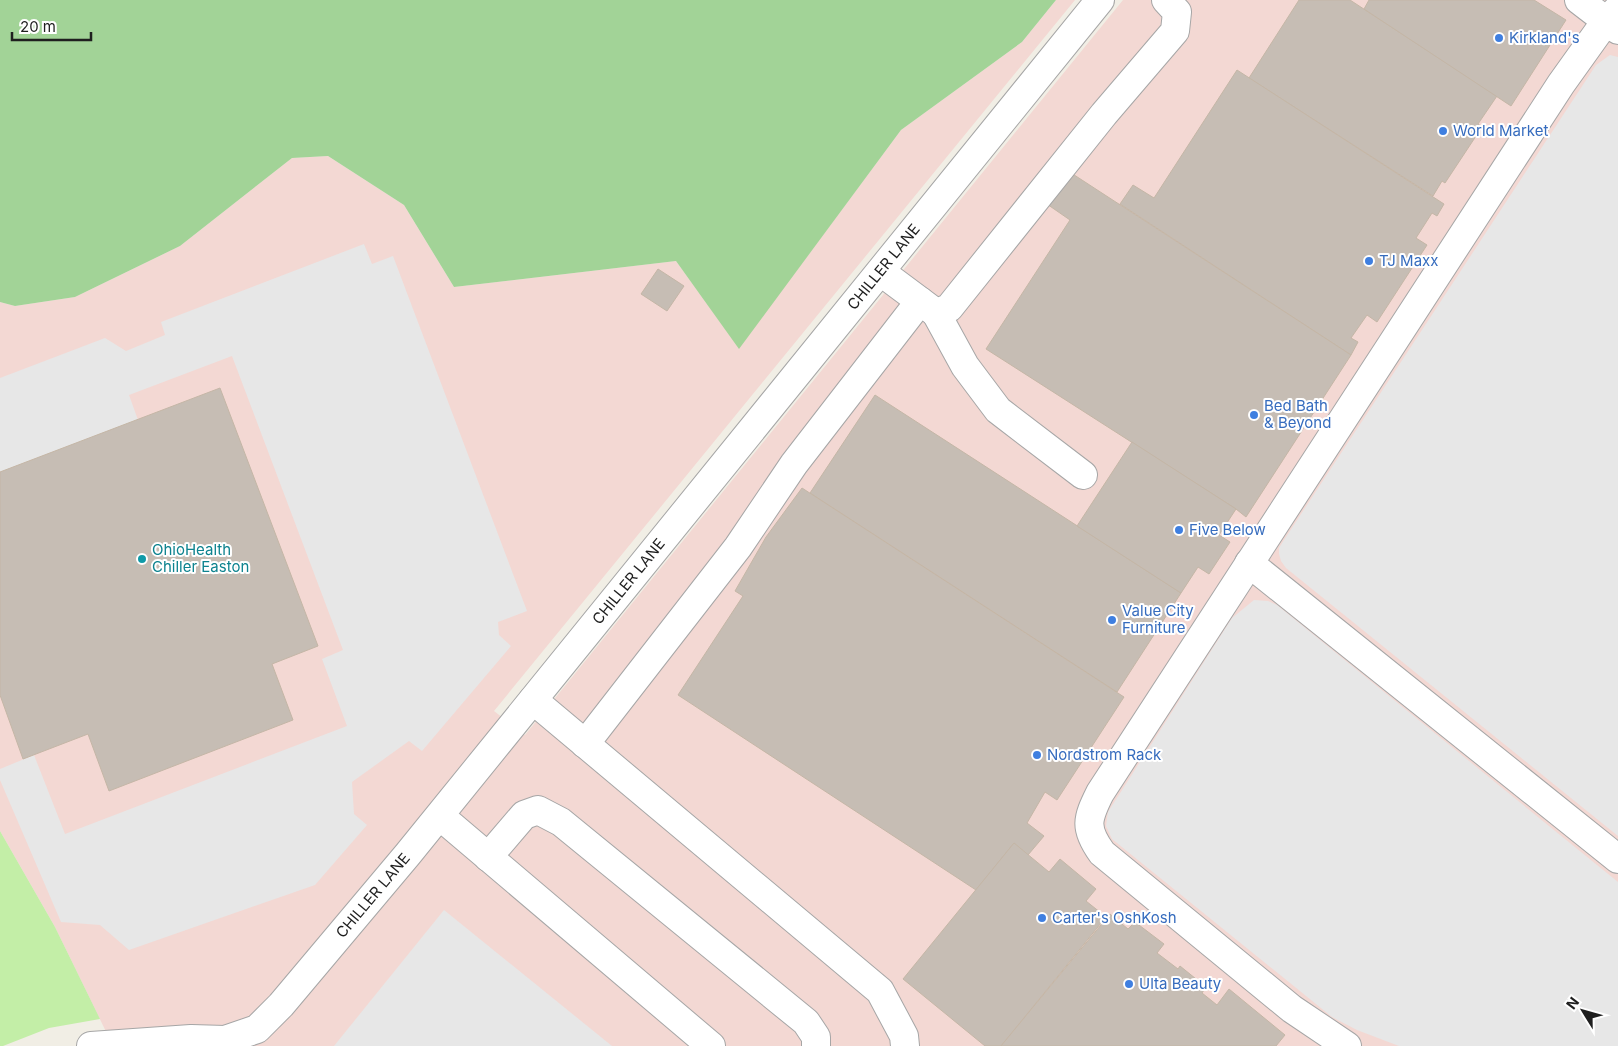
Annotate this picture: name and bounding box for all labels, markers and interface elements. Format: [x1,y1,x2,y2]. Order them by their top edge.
scale bar [12,10,91,42]
text: 20 m [20,17,56,36]
place label: Kirkland's [1509,28,1580,47]
marker: Kirkland's [1493,32,1505,44]
place label: World Market [1453,121,1548,140]
marker: World Market [1437,125,1449,137]
street label: CHILLER LANE [843,220,924,313]
place label: TJ Maxx [1379,251,1438,270]
marker: TJ Maxx [1363,255,1375,267]
place label: Bed Bath & Beyond [1264,396,1331,432]
marker: Bed Bath & Beyond [1248,409,1260,421]
place label: Five Below [1189,520,1266,539]
marker: Five Below [1173,524,1185,536]
street label: CHILLER LANE [588,534,669,628]
place label: OhioHealth Chiller Easton [152,540,249,576]
marker: OhioHealth Chiller Easton [136,553,148,565]
place label: Value City Furniture [1122,601,1194,637]
marker: Value City Furniture [1106,614,1118,626]
place label: Nordstrom Rack [1047,745,1162,764]
marker: Nordstrom Rack [1031,749,1043,761]
street label: CHILLER LANE [332,849,414,942]
place label: Carter's OshKosh [1052,908,1177,927]
marker: Carter's OshKosh [1036,912,1048,924]
place label: Ulta Beauty [1139,974,1222,993]
marker: Ulta Beauty [1123,978,1135,990]
north arrow [1558,986,1608,1036]
text: N [1562,993,1582,1012]

